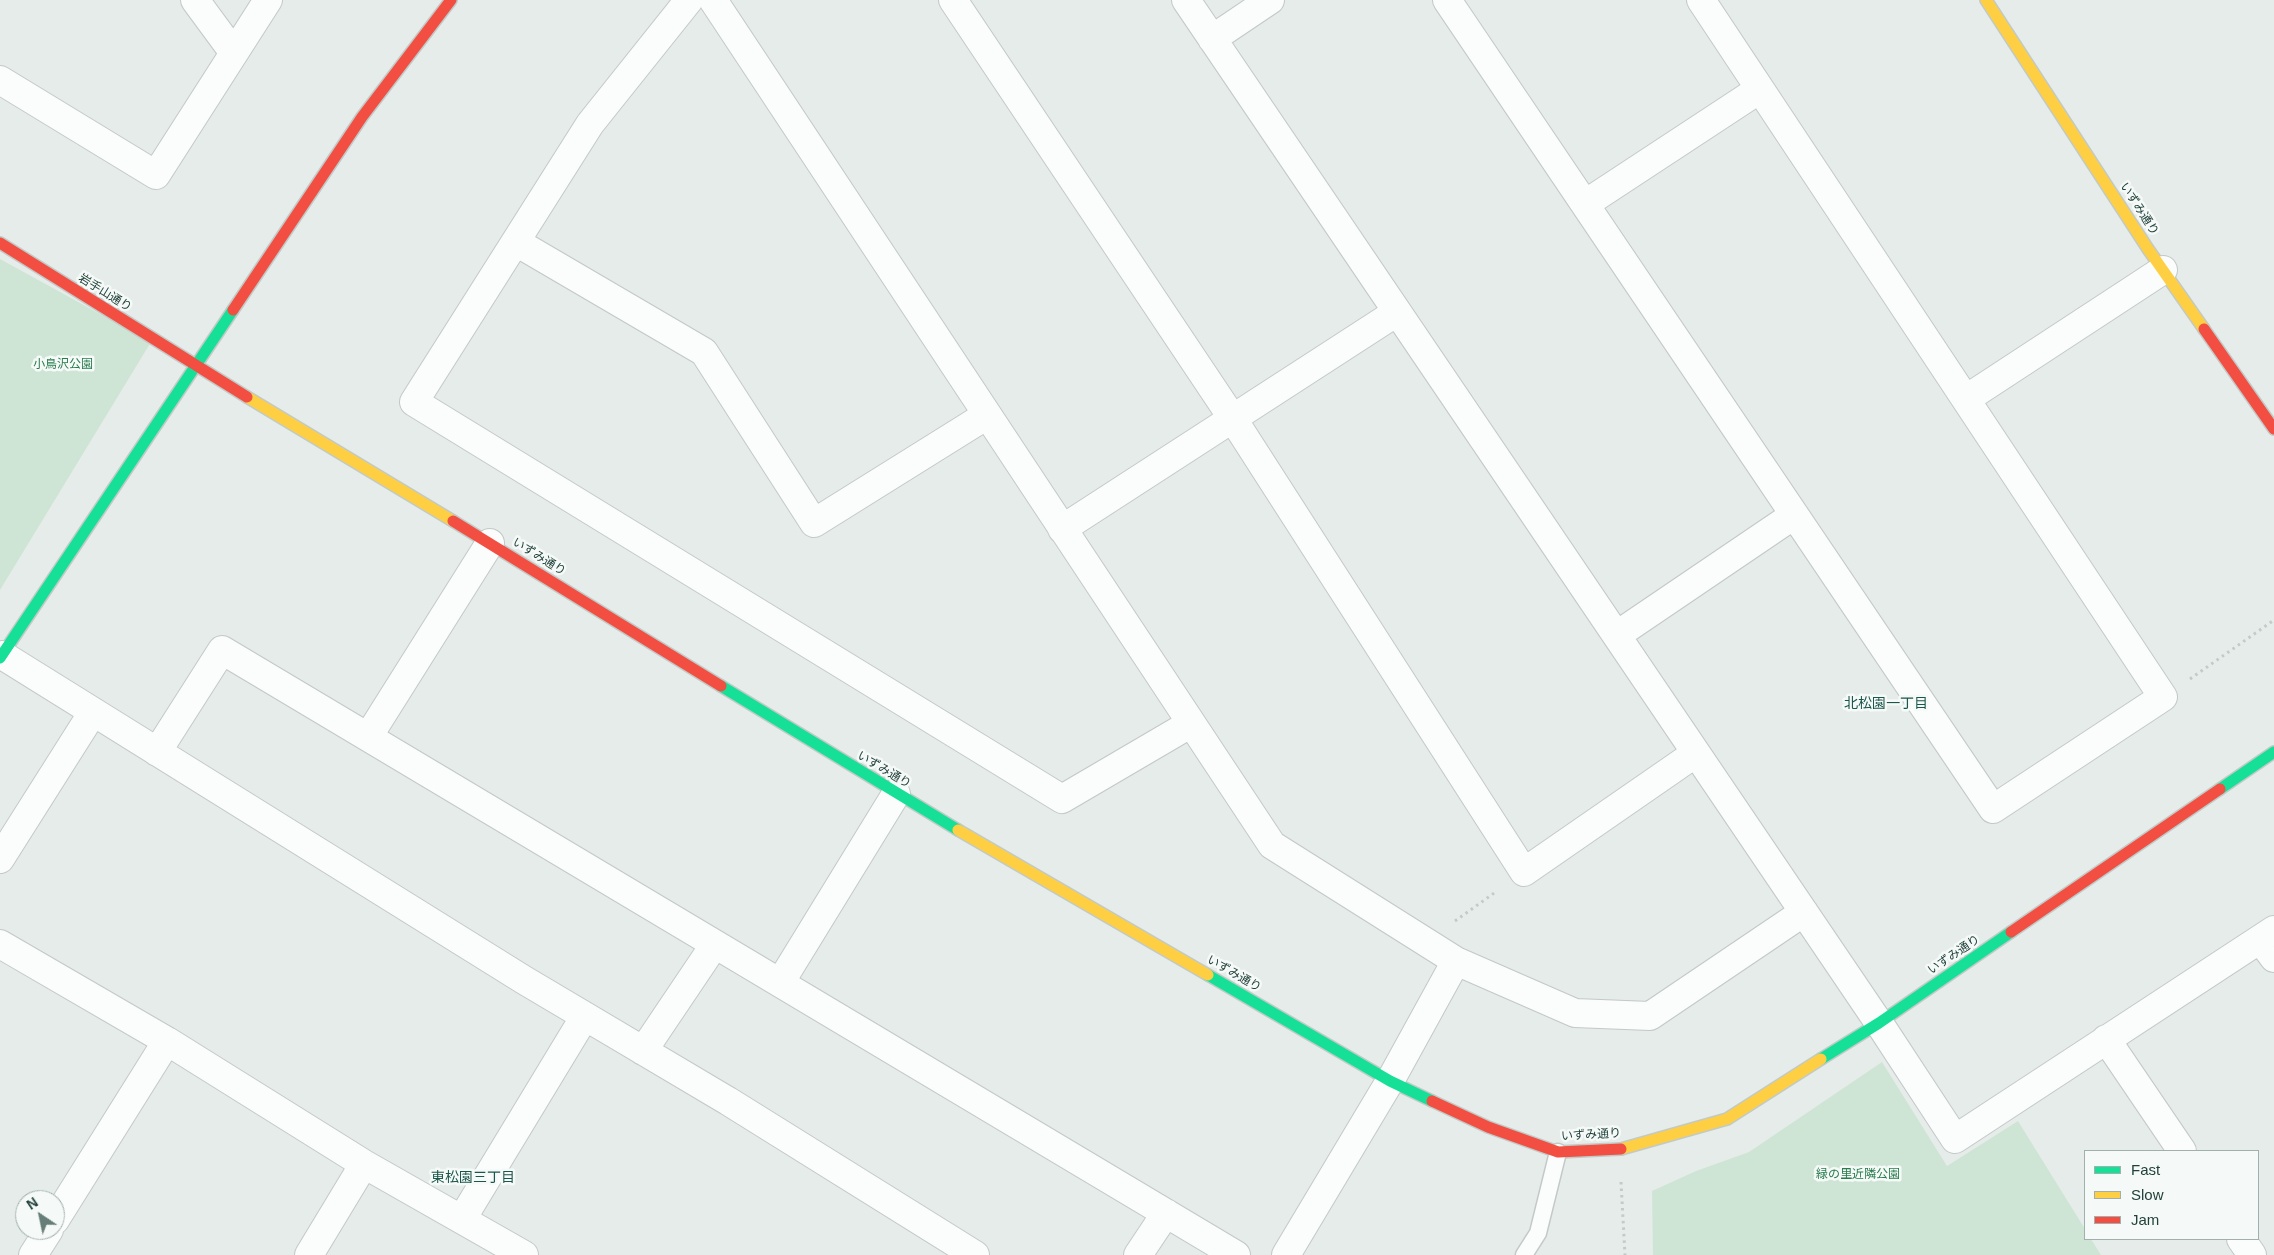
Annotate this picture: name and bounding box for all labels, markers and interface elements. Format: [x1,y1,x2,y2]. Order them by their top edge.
street label: いずみ通り [2117,180,2161,238]
street label: 岩手山通り [76,271,134,315]
park label: 小鳥沢公園 [33,358,93,372]
street label: いずみ通り [510,535,568,579]
district label: 北松園一丁目 [1844,696,1928,712]
street label: いずみ通り [855,748,913,792]
street label: いずみ通り [1925,932,1983,978]
street label: いずみ通り [1204,953,1264,995]
street label: いずみ通り [1561,1126,1621,1144]
legend [2084,1150,2259,1240]
text: Fast [2131,1161,2160,1178]
park label: 緑の里近隣公園 [1816,1168,1900,1182]
district label: 東松園三丁目 [431,1170,515,1186]
text: Slow [2131,1186,2164,1203]
north arrow [15,1190,65,1240]
text: N [24,1194,41,1213]
text: Jam [2131,1211,2159,1228]

